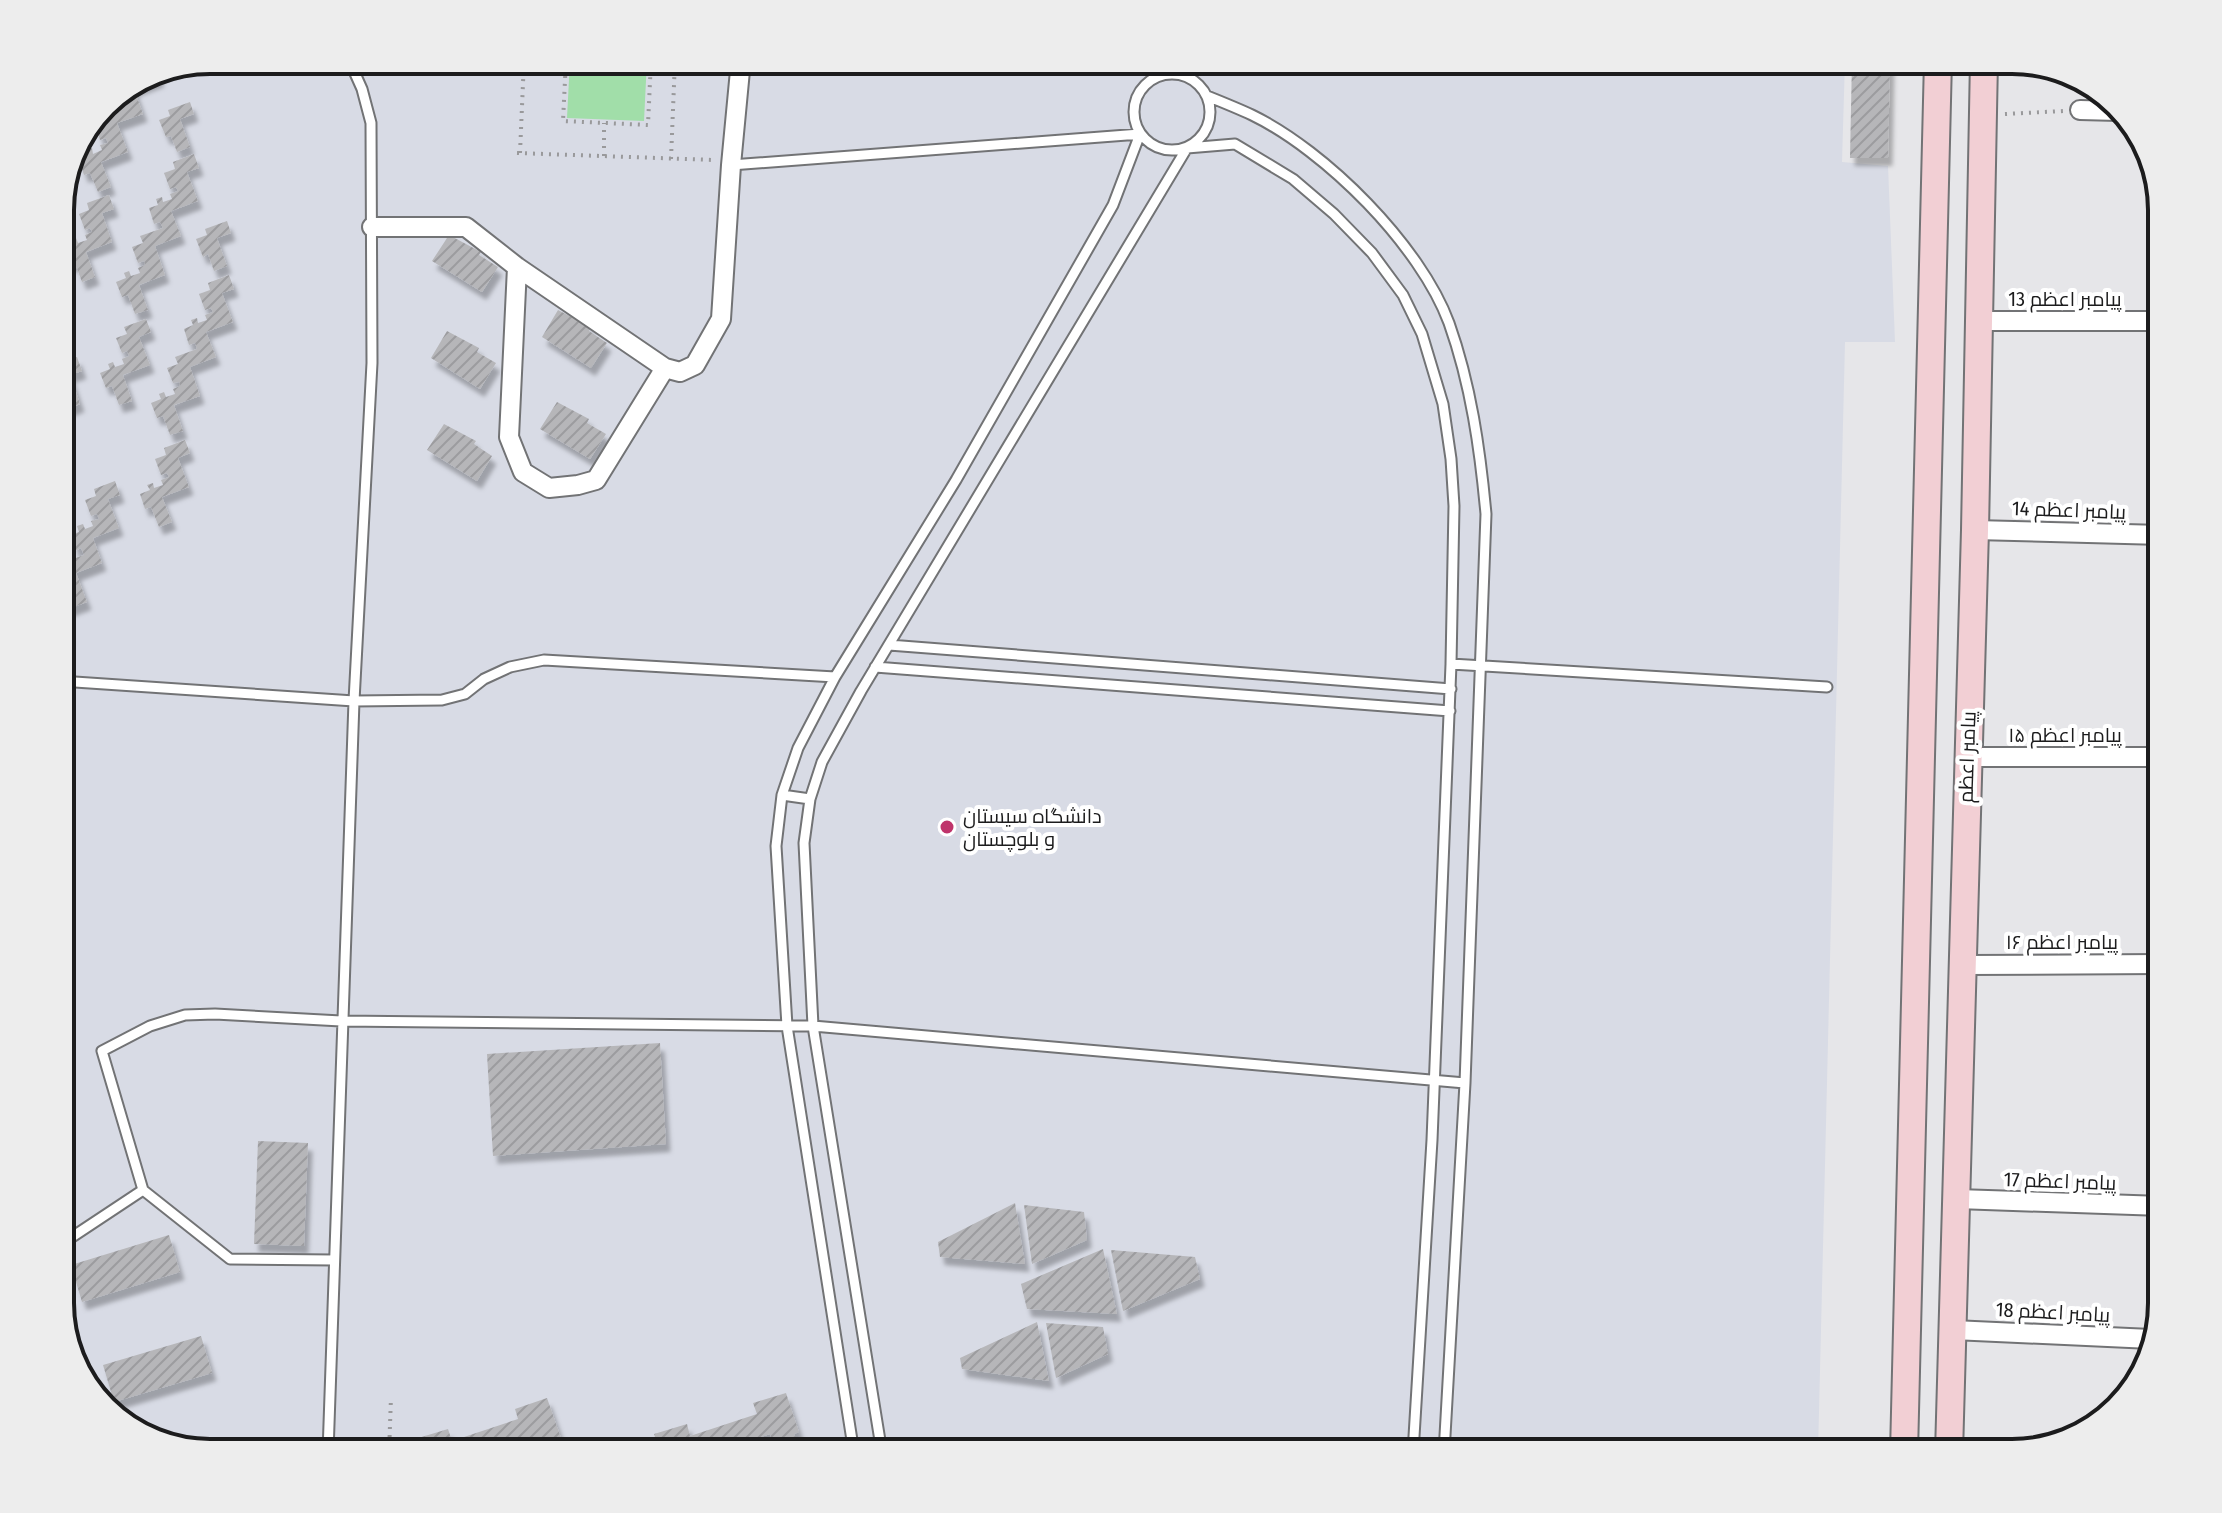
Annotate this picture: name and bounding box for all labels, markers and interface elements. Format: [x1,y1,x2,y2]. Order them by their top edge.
street label: پیامبر اعظم 13 [2008,287,2122,313]
street label: پیامبر اعظم 14 [2011,496,2127,526]
street label: پیامبر اعظم [1953,710,1983,803]
street label: پیامبر اعظم ۱۵ [2008,723,2123,749]
place label: دانشگاه سیستان و بلوچستان [963,804,1102,852]
marker: دانشگاه سیستان و بلوچستان [938,818,956,836]
street label: پیامبر اعظم ۱۶ [2006,930,2119,956]
street label: پیامبر اعظم 17 [2003,1167,2117,1197]
street label: پیامبر اعظم 18 [1995,1297,2111,1329]

